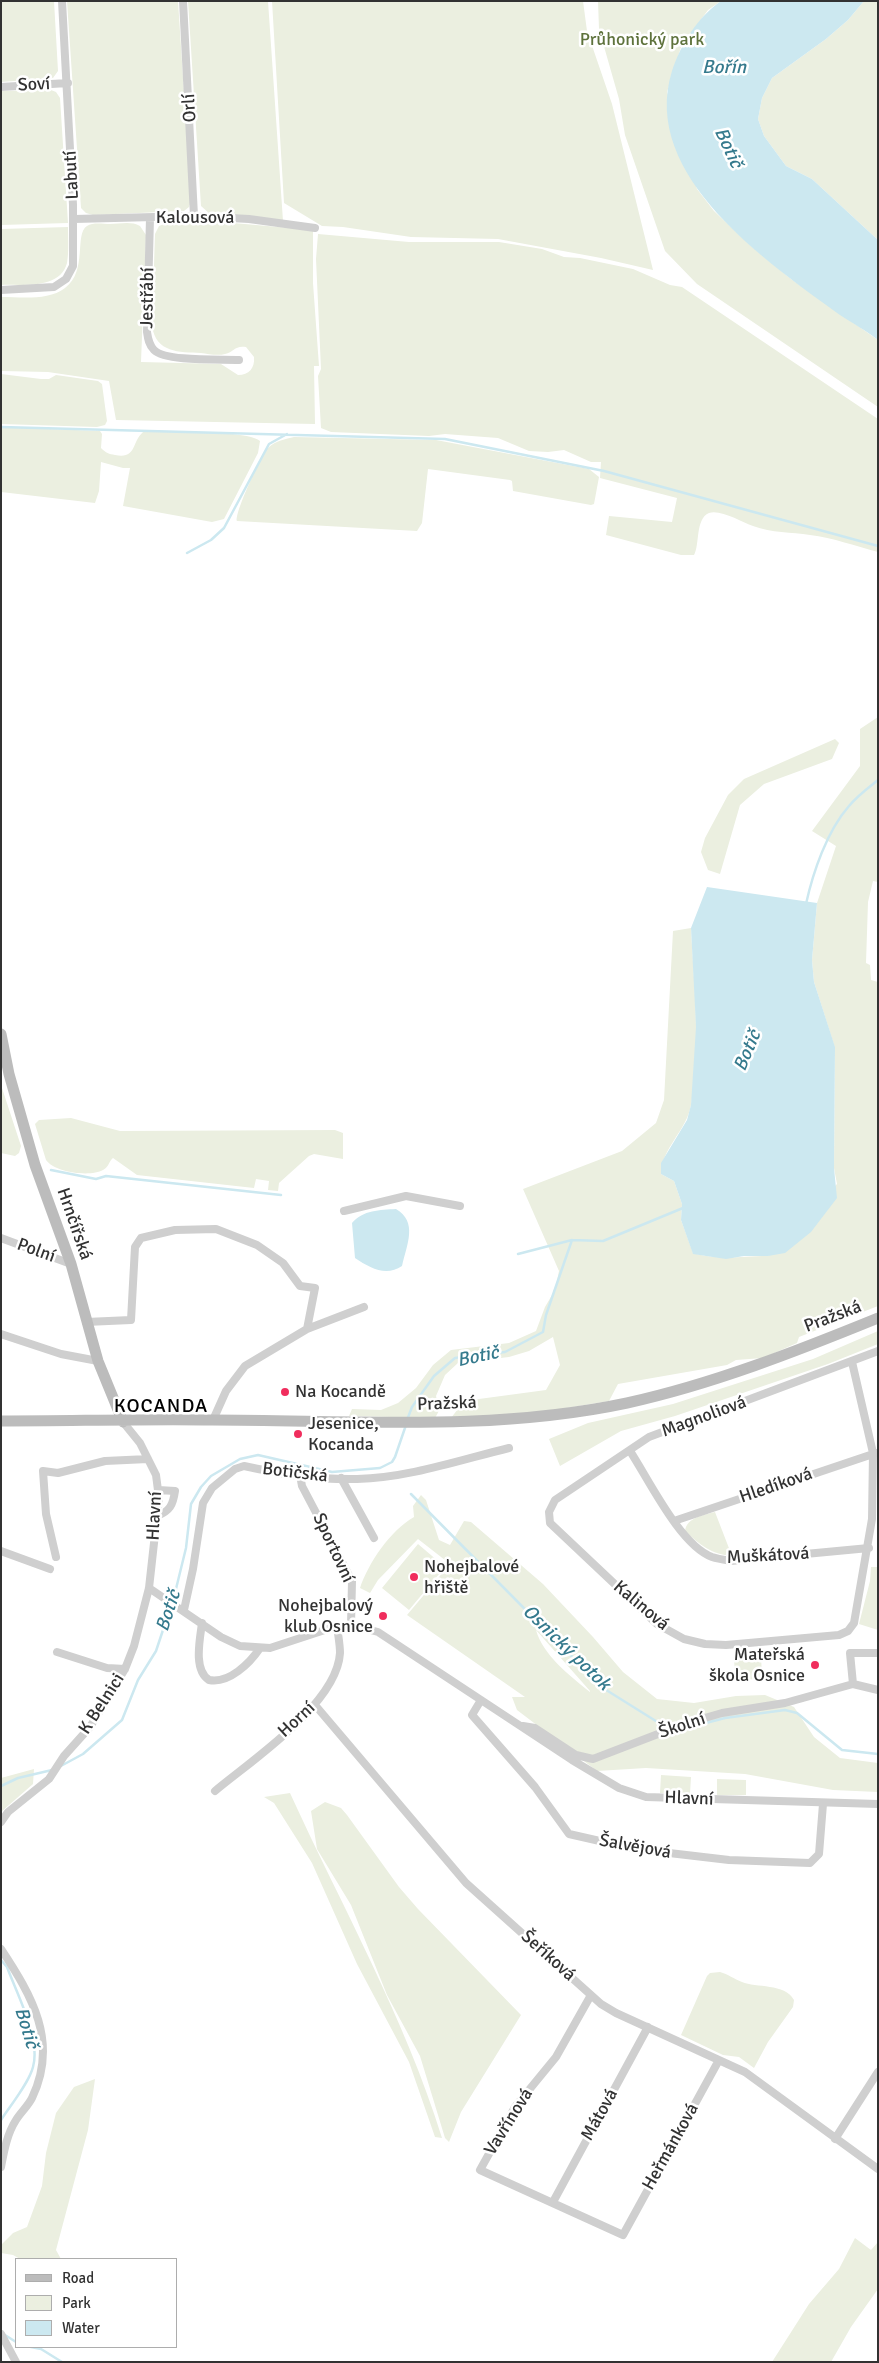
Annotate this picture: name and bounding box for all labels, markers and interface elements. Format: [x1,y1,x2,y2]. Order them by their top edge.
park label: Průhonický park [580,29,704,51]
water label: Bořín [702,57,746,79]
street label: Soví [17,73,51,97]
street label: Orlí [178,93,202,123]
water label: Botič [709,124,747,172]
street label: Labutí [60,150,84,200]
street label: Kalousová [156,207,234,229]
street label: Jestřábí [137,267,159,329]
water label: Botič [729,1027,767,1075]
street label: Hrnčířská [52,1185,96,1263]
street label: Polní [14,1234,58,1268]
street label: Pražská [801,1296,865,1338]
water label: Botič [455,1341,501,1373]
place label: Na Kocandě [295,1381,386,1403]
marker: Na Kocandě [279,1386,291,1398]
street label: Pražská [417,1392,477,1416]
street label: Magnoliová [659,1392,749,1442]
district label: KOCANDA [113,1395,209,1419]
place label: Jesenice, Kocanda [308,1413,379,1456]
marker: Jesenice, Kocanda [292,1428,304,1440]
street label: Botičská [261,1458,329,1488]
street label: Hledíková [737,1463,815,1509]
street label: Hlavní [143,1491,167,1541]
street label: Sportovní [308,1510,358,1586]
street label: Muškátová [726,1543,810,1569]
place label: Nohejbalové hřiště [424,1556,519,1598]
marker: Nohejbalové hřiště [408,1571,420,1583]
street label: Kalinová [609,1576,673,1636]
water label: Botič [152,1587,186,1635]
place label: Nohejbalový klub Osnice [278,1595,373,1638]
water label: Osnický potok [517,1600,615,1696]
marker: Nohejbalový klub Osnice [377,1610,389,1622]
place label: Mateřská škola Osnice [709,1644,805,1686]
marker: Mateřská škola Osnice [809,1659,821,1671]
street label: K Belnici [74,1670,130,1738]
street label: Horní [274,1697,320,1743]
street label: Školní [656,1708,708,1744]
street label: Hlavní [664,1787,714,1811]
street label: Šalvějová [597,1830,673,1864]
street label: Šeříková [516,1926,580,1986]
water label: Botič [9,2005,43,2051]
street label: Vavřínová [480,2085,538,2159]
street label: Mátová [577,2085,623,2145]
street label: Heřmánková [638,2100,704,2194]
legend [15,2258,178,2348]
text: Road [62,2269,94,2287]
text: Park [62,2294,91,2312]
text: Water [62,2319,100,2337]

